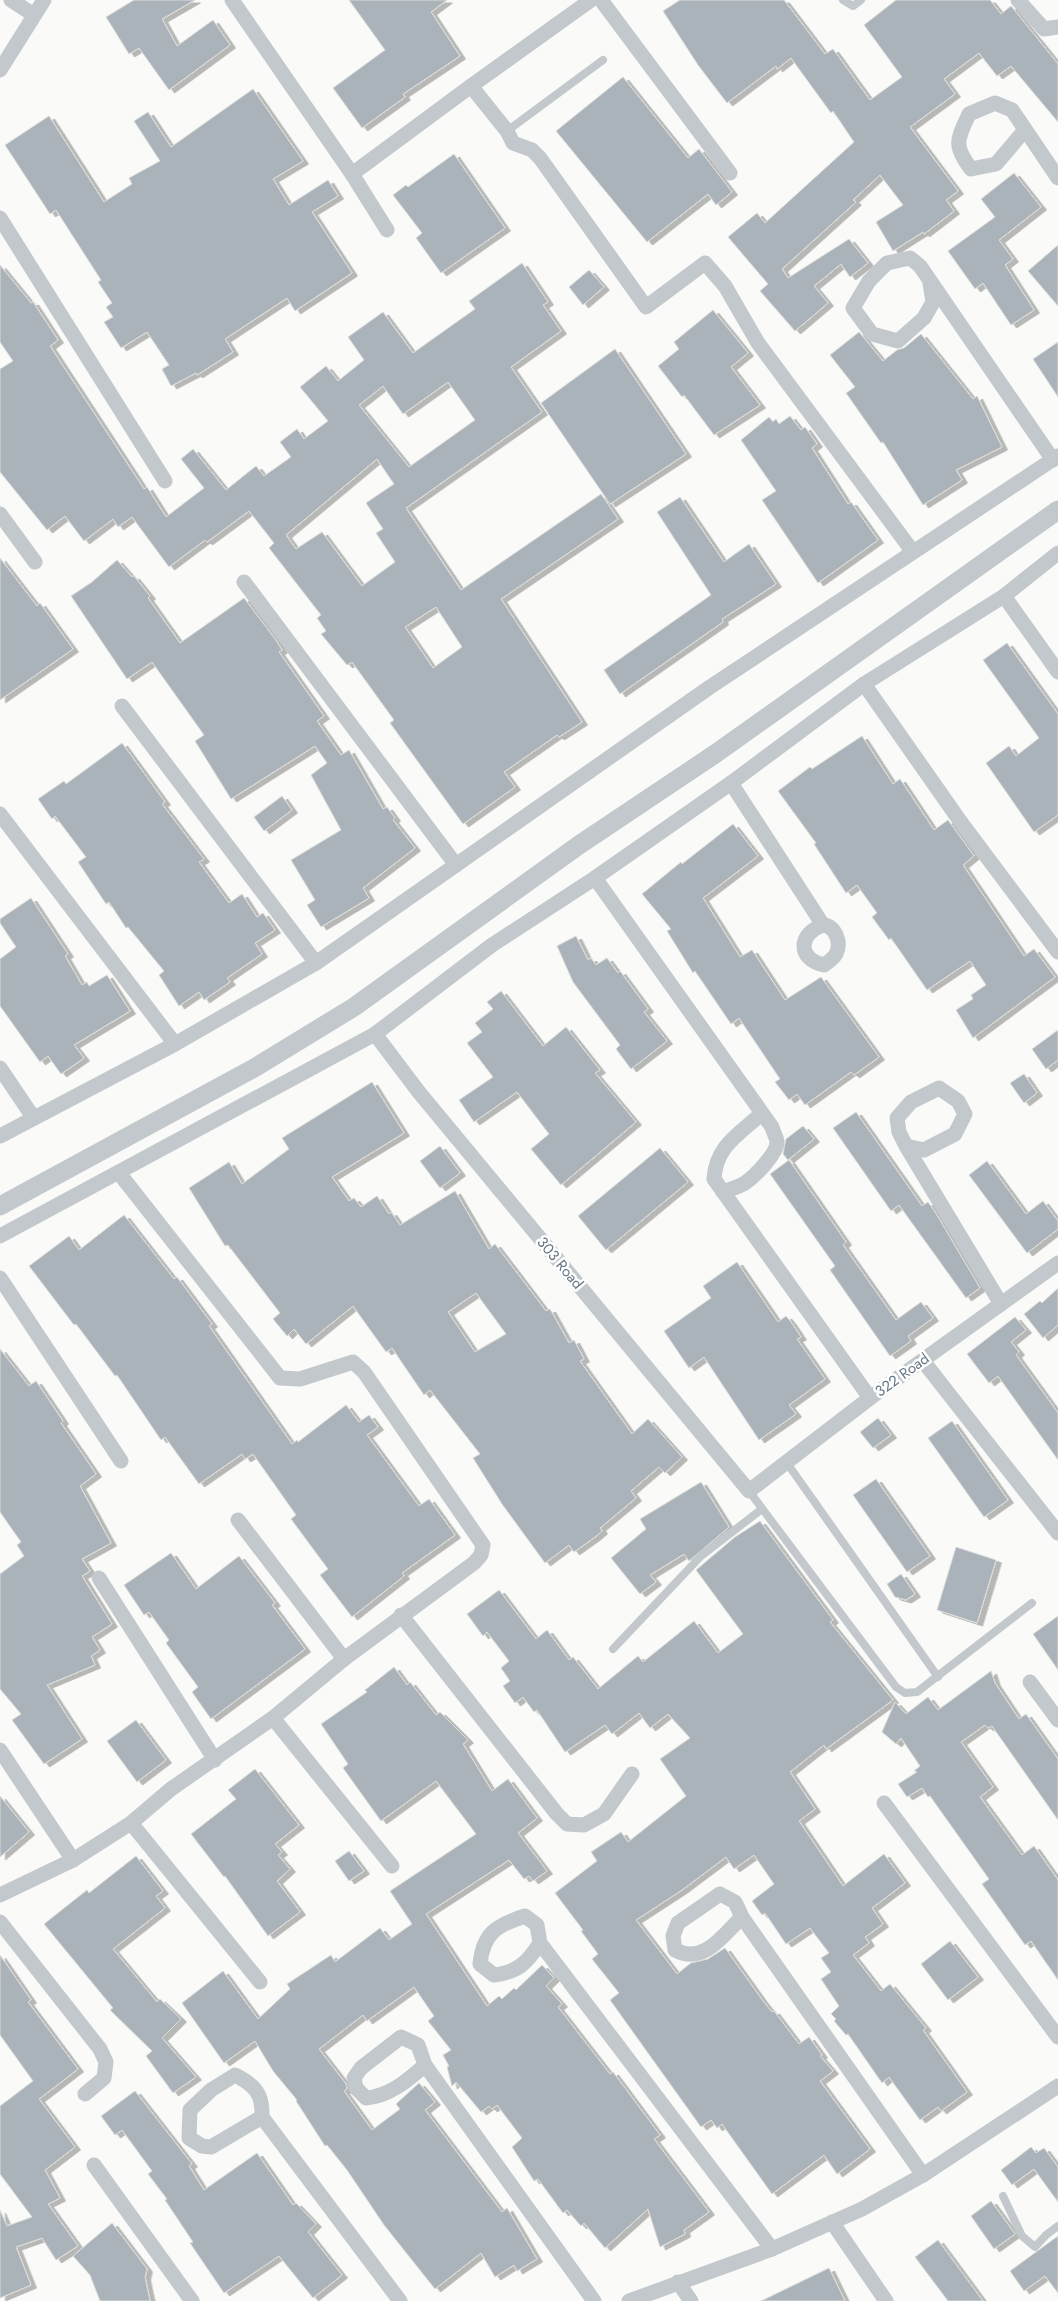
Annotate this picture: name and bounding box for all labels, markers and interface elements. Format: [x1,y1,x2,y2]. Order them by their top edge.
street label: 303 Road [532,1232,588,1294]
street label: 322 Road [870,1348,934,1402]

